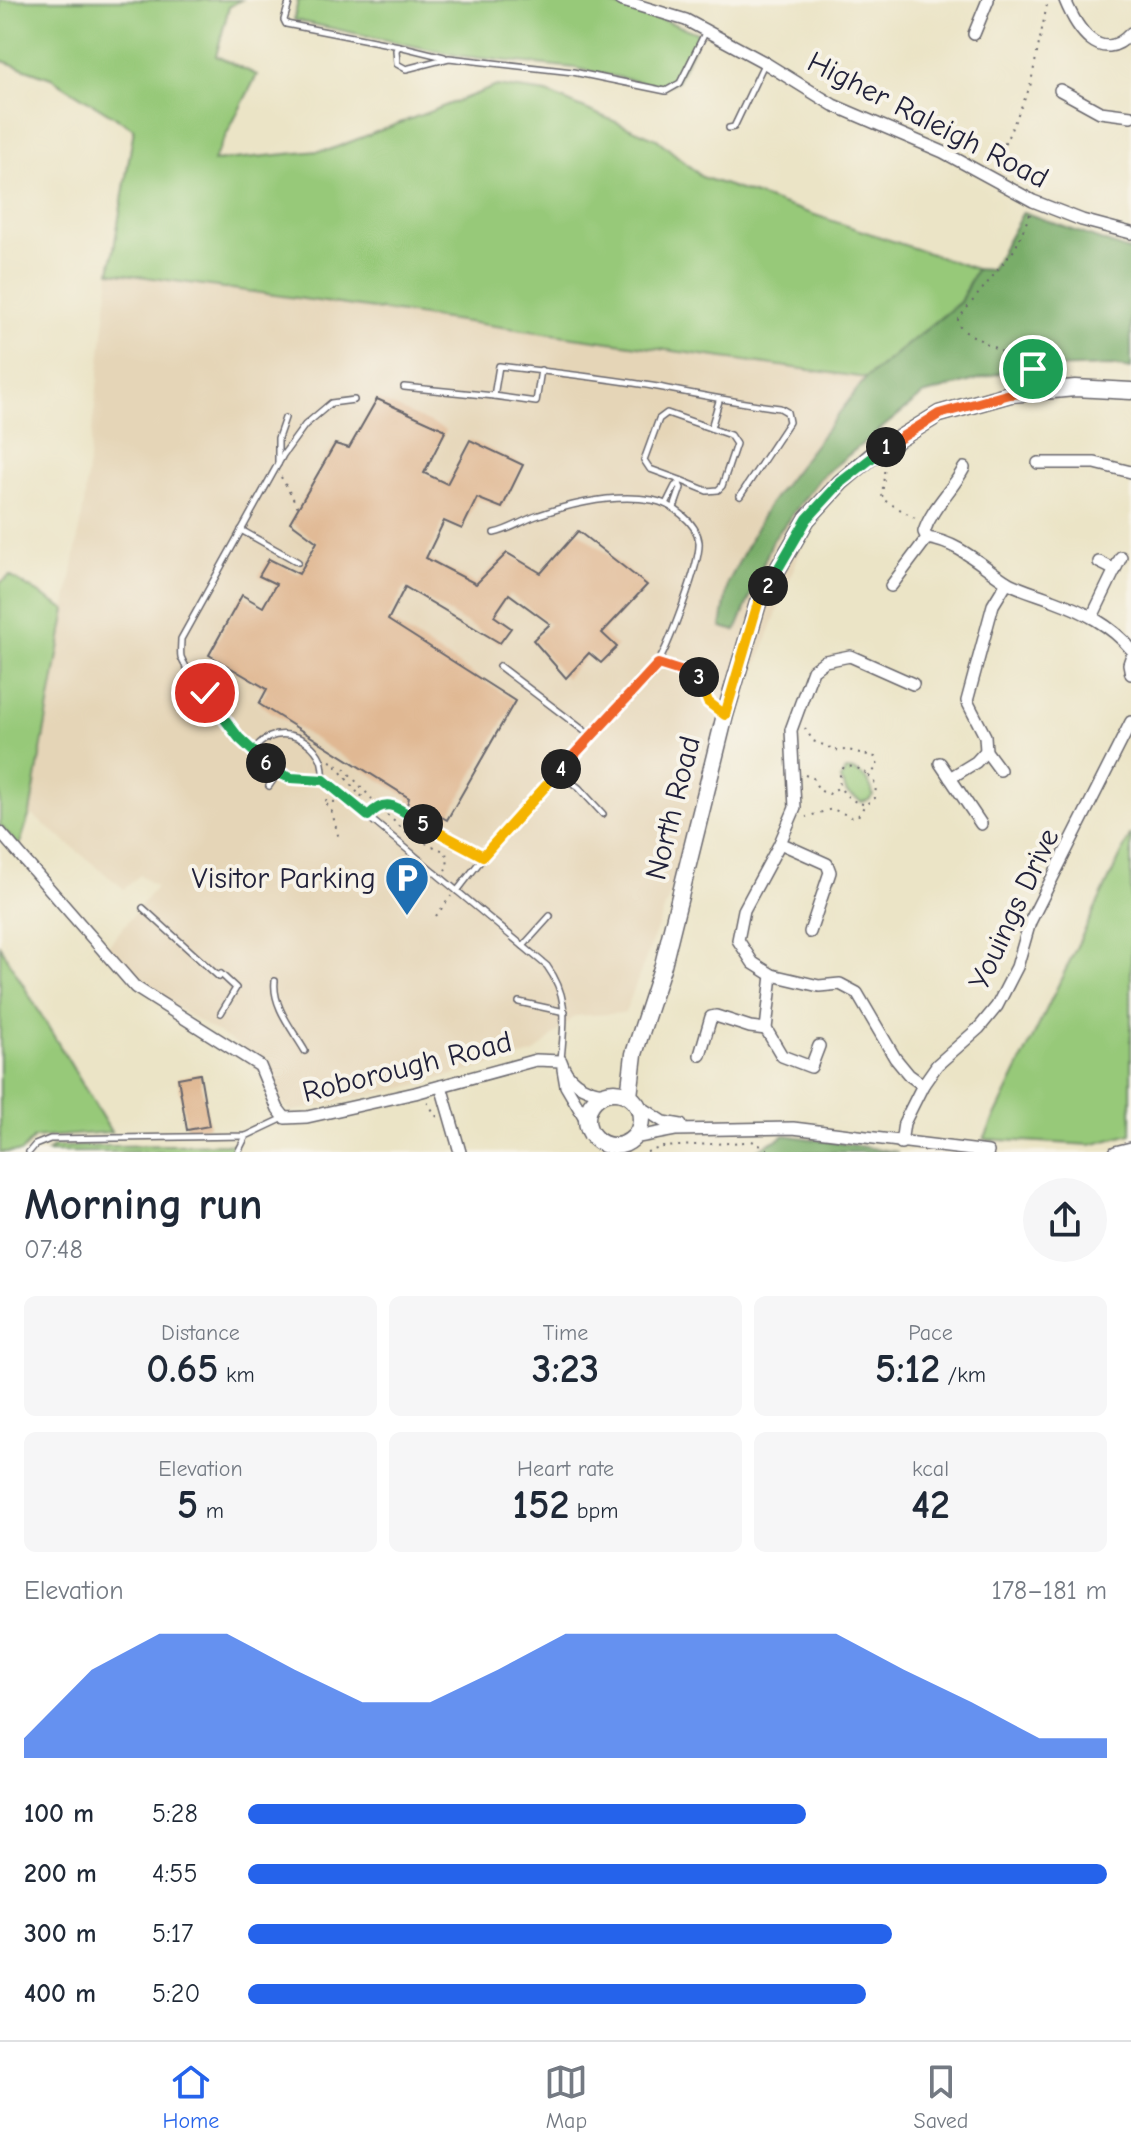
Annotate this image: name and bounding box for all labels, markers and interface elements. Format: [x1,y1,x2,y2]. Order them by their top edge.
street label: Higher Raleigh Road [802,44,1054,196]
pin [999,335,1067,403]
icon: arrive [1011,347,1055,391]
pin: 1 [866,427,906,467]
text: 1 [882,434,890,460]
pin: 2 [748,566,788,606]
text: 2 [763,573,773,599]
pin: 3 [679,657,719,697]
pin [171,659,239,727]
text: 3 [694,664,704,690]
icon: check [183,671,227,715]
street label: North Road [638,732,708,884]
pin: 6 [246,743,286,783]
pin: 4 [541,749,581,789]
text: 6 [260,750,272,776]
text: 4 [556,756,566,782]
pin: 5 [403,804,443,844]
text: 5 [417,811,429,837]
street label: Youings Drive [961,823,1067,995]
parking icon: Visitor Parking [383,854,431,917]
place label: Visitor Parking [192,861,376,896]
street label: Roborough Road [299,1024,515,1110]
button: share [1023,1178,1107,1262]
text: Morning run [24,1179,263,1230]
text: 07:48 [24,1235,83,1265]
text: Distance [161,1320,240,1346]
text: Time [543,1320,588,1346]
text: Pace [908,1320,953,1346]
text: 0.65 [146,1346,219,1392]
text: 3:23 [532,1346,599,1392]
text: 5:12 [875,1346,940,1392]
text: km [219,1362,255,1388]
text: /km [940,1362,986,1388]
text: Elevation [158,1456,243,1482]
text: Heart rate [517,1456,614,1482]
text: kcal [912,1456,949,1482]
text: 5 [177,1482,198,1528]
text: 152 [513,1482,569,1528]
text: 42 [911,1482,950,1528]
text: m [198,1498,224,1524]
text: bpm [569,1498,618,1524]
text: Elevation [24,1576,124,1606]
text: 178–181 m [991,1576,1107,1606]
text: 100 m [24,1799,94,1829]
text: 5:28 [152,1799,198,1829]
text: 200 m [24,1859,97,1889]
text: 4:55 [152,1859,197,1889]
text: 300 m [24,1919,97,1949]
text: 5:17 [152,1919,193,1949]
text: 400 m [24,1979,96,2009]
text: 5:20 [152,1979,200,2009]
tab: Home [163,2060,219,2134]
tab: Map [544,2060,588,2134]
tab: Saved [914,2060,968,2134]

